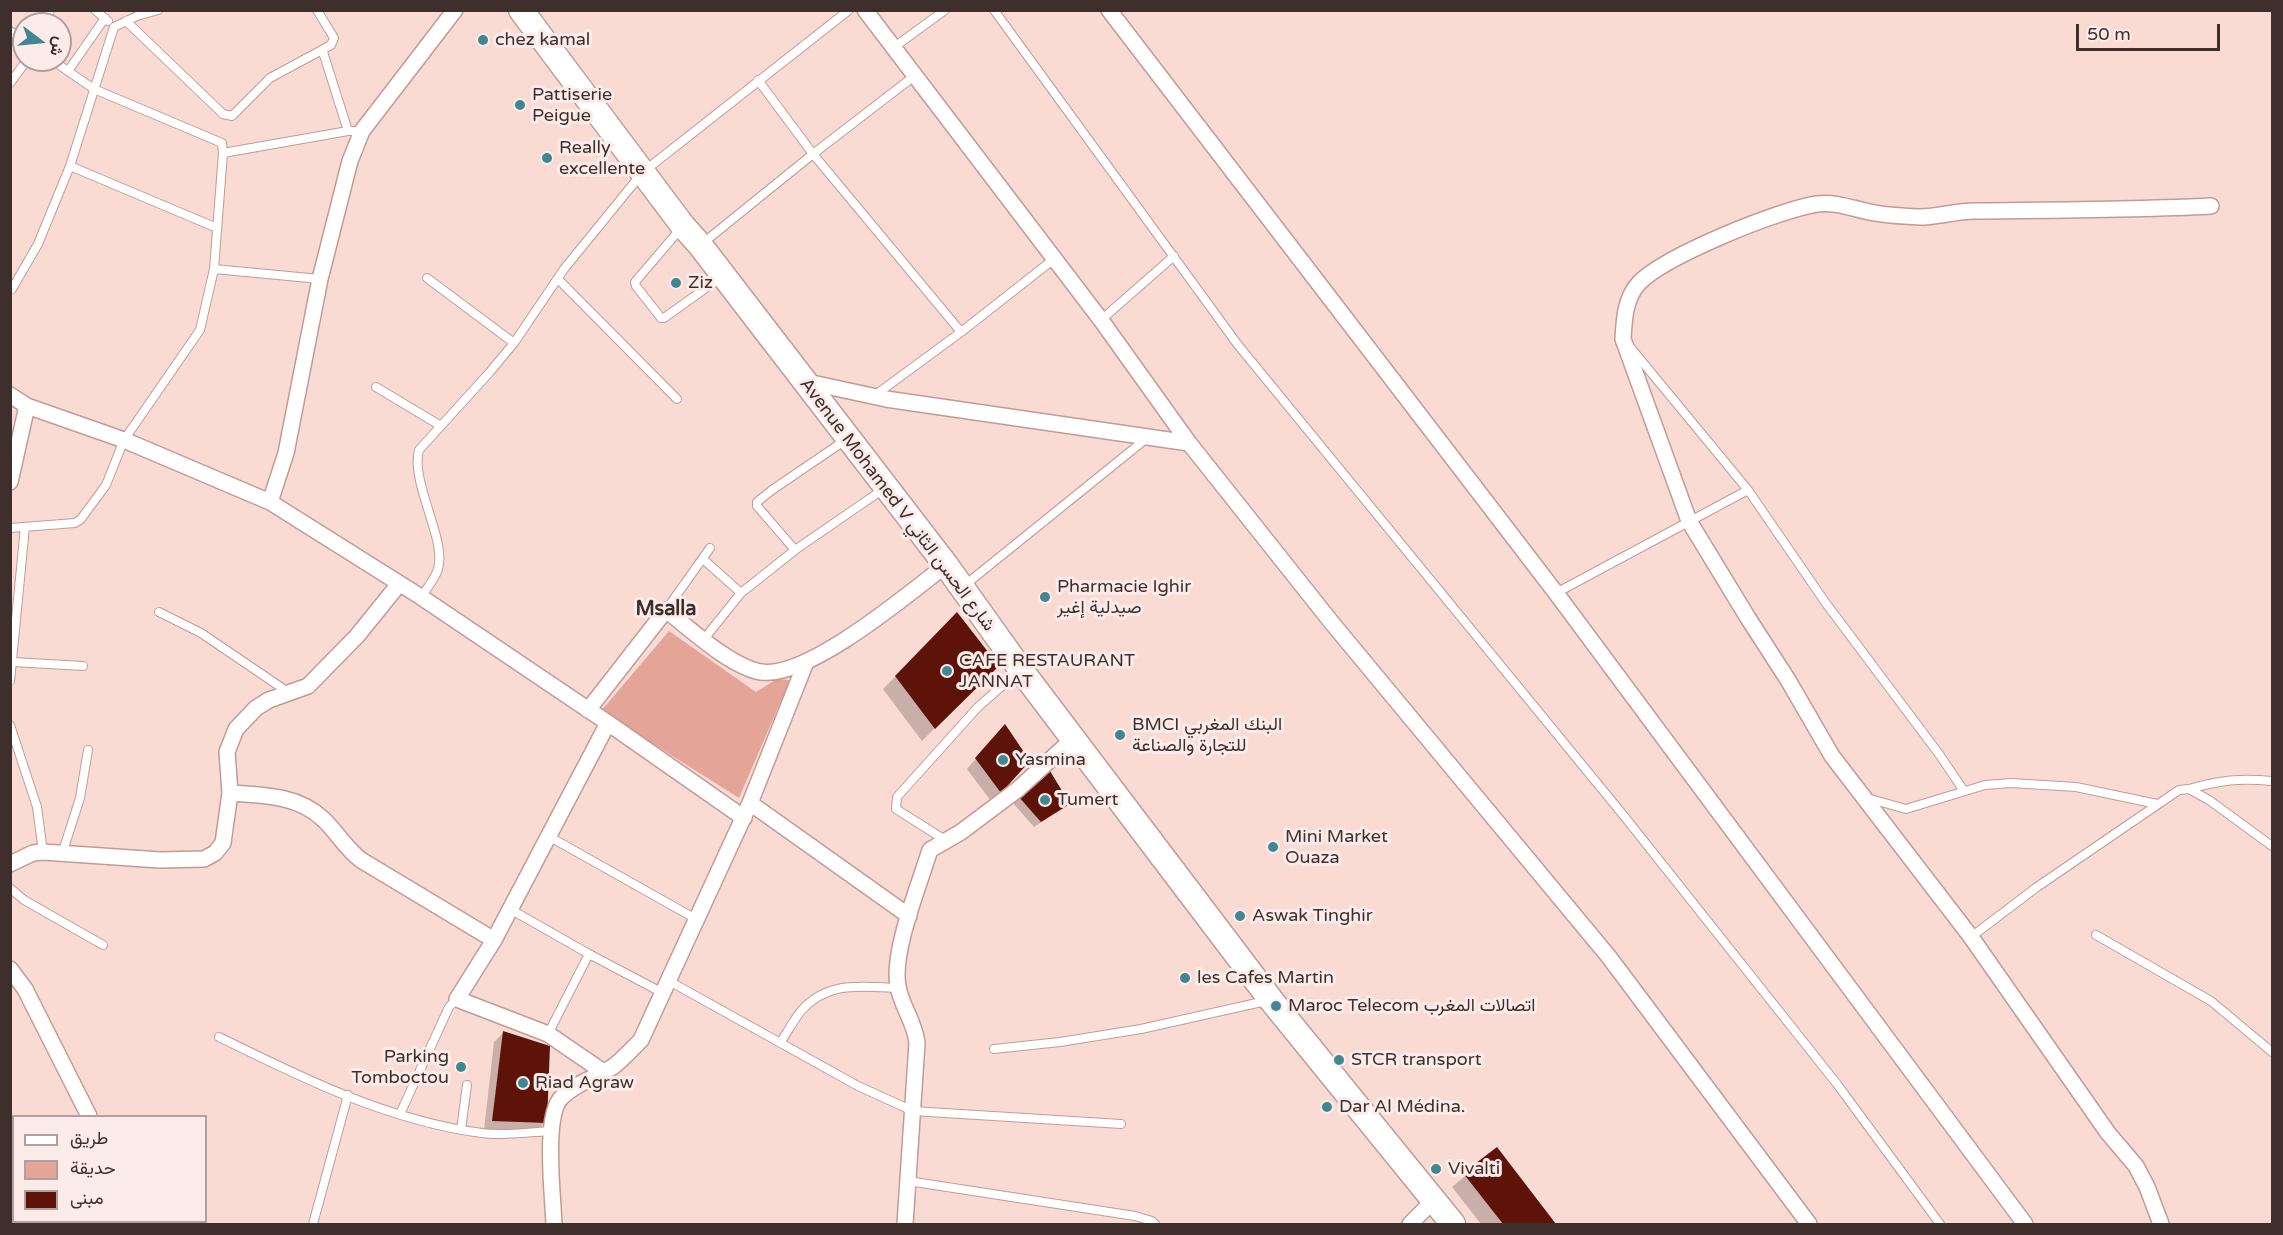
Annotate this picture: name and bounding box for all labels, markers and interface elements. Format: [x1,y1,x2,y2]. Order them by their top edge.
north arrow [12,12,72,72]
scale bar [2079,12,2223,50]
text: 50 m [2087,23,2131,45]
place label: chez kamal [495,29,590,51]
marker: chez kamal [476,33,490,47]
text: ش [45,34,70,58]
place label: Pattiserie Peigue [532,84,612,127]
marker: Pattiserie Peigue [513,98,527,112]
place label: Really excellente [559,137,645,180]
marker: Really excellente [540,151,554,165]
place label: Ziz [688,272,713,294]
marker: Ziz [669,276,683,290]
street label: Avenue Mohamed V شارع الحسن الثاني [795,374,999,636]
place label: Pharmacie Ighir صيدلية إغير [1057,576,1191,618]
marker: Pharmacie Ighir صيدلية إغير [1038,590,1052,604]
district label: Msalla [635,598,697,622]
place label: CAFE RESTAURANT JANNAT [959,650,1135,692]
marker: CAFE RESTAURANT JANNAT [940,664,954,678]
place label: BMCI البنك المغربي للتجارة والصناعة [1132,714,1282,756]
marker: BMCI البنك المغربي للتجارة والصناعة [1113,728,1127,742]
place label: Yasmina [1015,749,1086,771]
marker: Yasmina [996,753,1010,767]
place label: Tumert [1057,789,1118,811]
marker: Tumert [1038,793,1052,807]
place label: Mini Market Ouaza [1285,826,1388,868]
marker: Mini Market Ouaza [1266,840,1280,854]
place label: Aswak Tinghir [1252,905,1373,927]
marker: Aswak Tinghir [1233,909,1247,923]
place label: les Cafes Martin [1197,967,1334,989]
marker: les Cafes Martin [1178,971,1192,985]
place label: Maroc Telecom اتصالات المغرب [1288,995,1535,1017]
marker: Maroc Telecom اتصالات المغرب [1269,999,1283,1013]
place label: Parking Tomboctou [351,1046,449,1088]
place label: STCR transport [1351,1049,1482,1071]
marker: STCR transport [1332,1053,1346,1067]
marker: Parking Tomboctou [454,1060,468,1074]
place label: Riad Agraw [535,1072,634,1094]
marker: Riad Agraw [516,1076,530,1090]
place label: Dar Al Médina. [1339,1096,1465,1118]
marker: Dar Al Médina. [1320,1100,1334,1114]
legend [12,1115,207,1223]
text: طريق [70,1127,108,1149]
text: حديقة [70,1157,116,1179]
place label: Vivalti [1448,1158,1500,1180]
marker: Vivalti [1429,1162,1443,1176]
text: مبنى [70,1187,104,1209]

